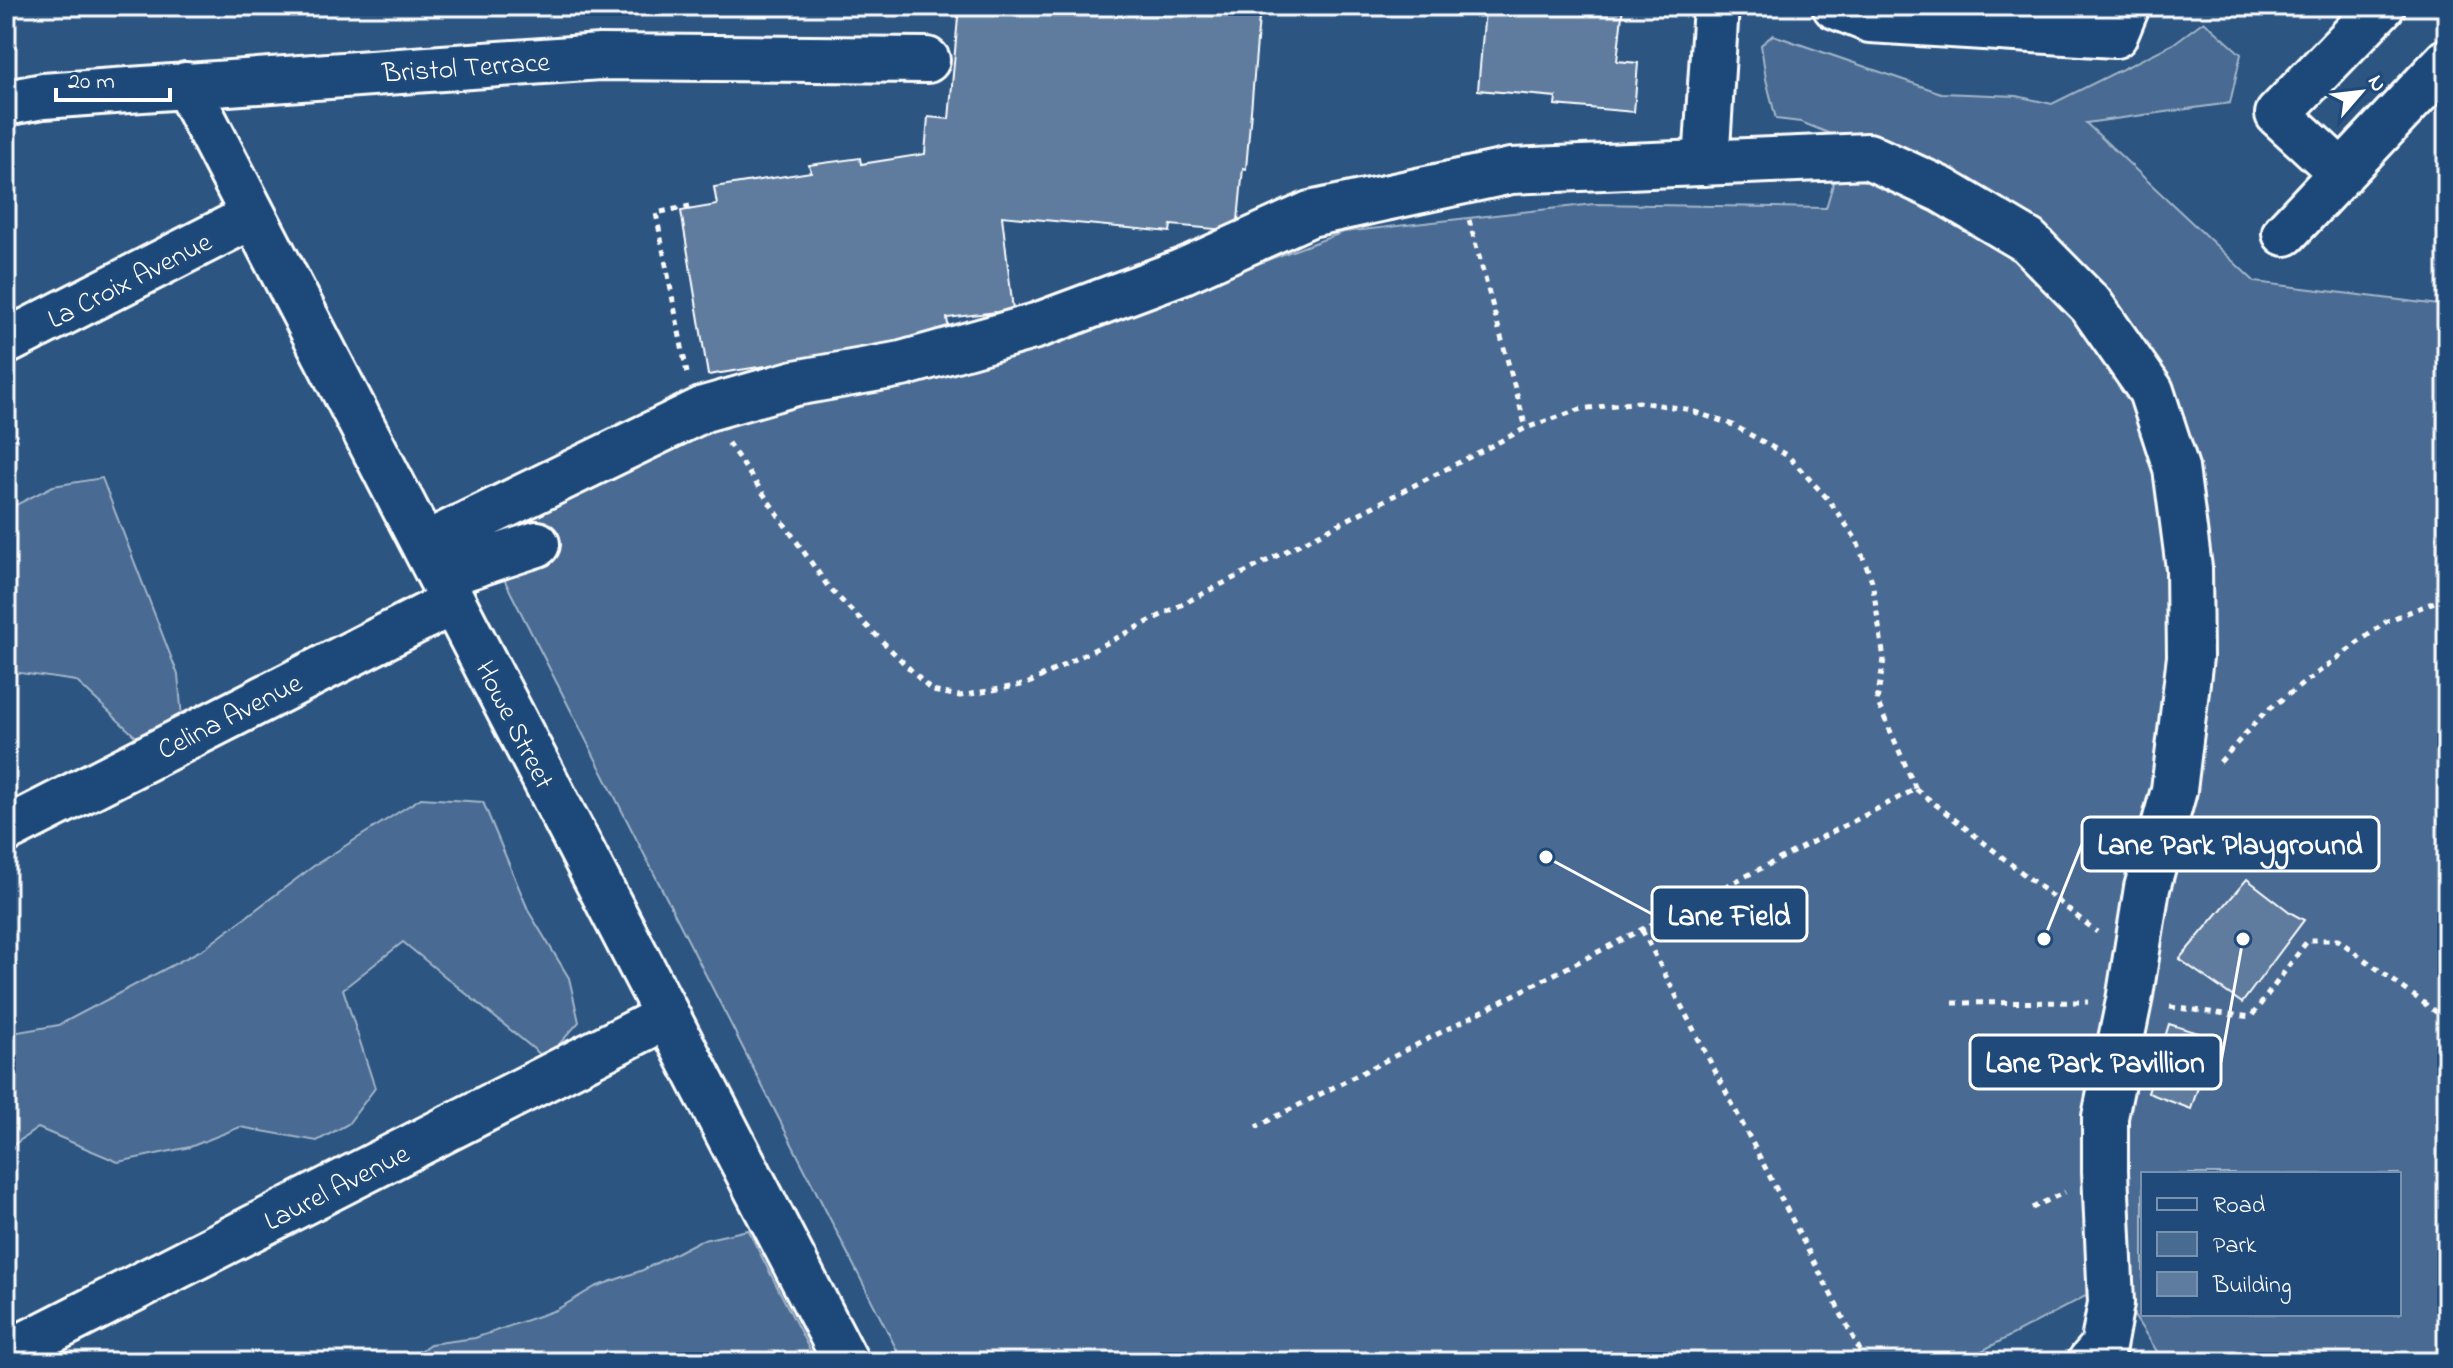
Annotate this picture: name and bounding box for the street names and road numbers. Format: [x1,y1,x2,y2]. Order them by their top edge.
street label: Bristol Terrace [380,43,552,96]
street label: La Croix Avenue [41,223,220,341]
street label: Howe Street [463,654,563,797]
street label: Celina Avenue [151,664,310,772]
street label: Laurel Avenue [258,1135,418,1243]

